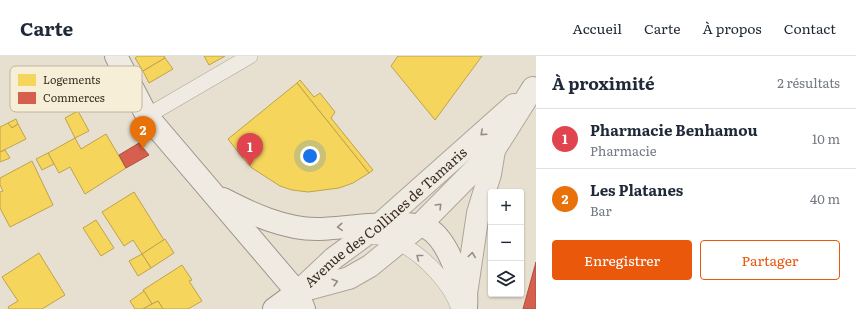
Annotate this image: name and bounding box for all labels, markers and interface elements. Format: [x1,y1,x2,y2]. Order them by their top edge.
text: Carte [20,14,73,42]
text: Accueil [572,18,622,38]
text: Carte [644,18,681,38]
text: À propos [703,18,762,38]
text: Contact [784,18,836,38]
legend [10,66,142,112]
text: À proximité [552,70,655,95]
text: Logements [43,71,100,87]
text: 2 résultats [777,73,840,92]
text: Commerces [43,89,105,105]
pin: 2 [130,116,156,149]
text: Pharmacie Benhamou [590,118,758,141]
one-way arrow [480,128,488,135]
text: 1 [562,129,568,148]
text: 10 m [812,129,840,148]
pin: 1 [237,133,263,166]
text: Pharmacie [590,141,657,160]
street label: Avenue des Collines de Tamaris [299,142,471,291]
your location [300,146,320,166]
text: Les Platanes [590,178,683,201]
map controls [488,189,524,297]
button: + [488,189,524,225]
text: 2 [562,189,568,208]
text: 40 m [810,189,840,208]
text: Bar [590,201,612,220]
one-way arrow [434,203,442,211]
one-way arrow [337,223,343,232]
button: − [488,225,524,261]
button: Enregistrer [552,240,692,280]
button: Partager [700,240,840,280]
one-way arrow [467,252,476,258]
one-way arrow [416,254,423,261]
button: layers [488,261,524,297]
one-way arrow [332,278,338,286]

